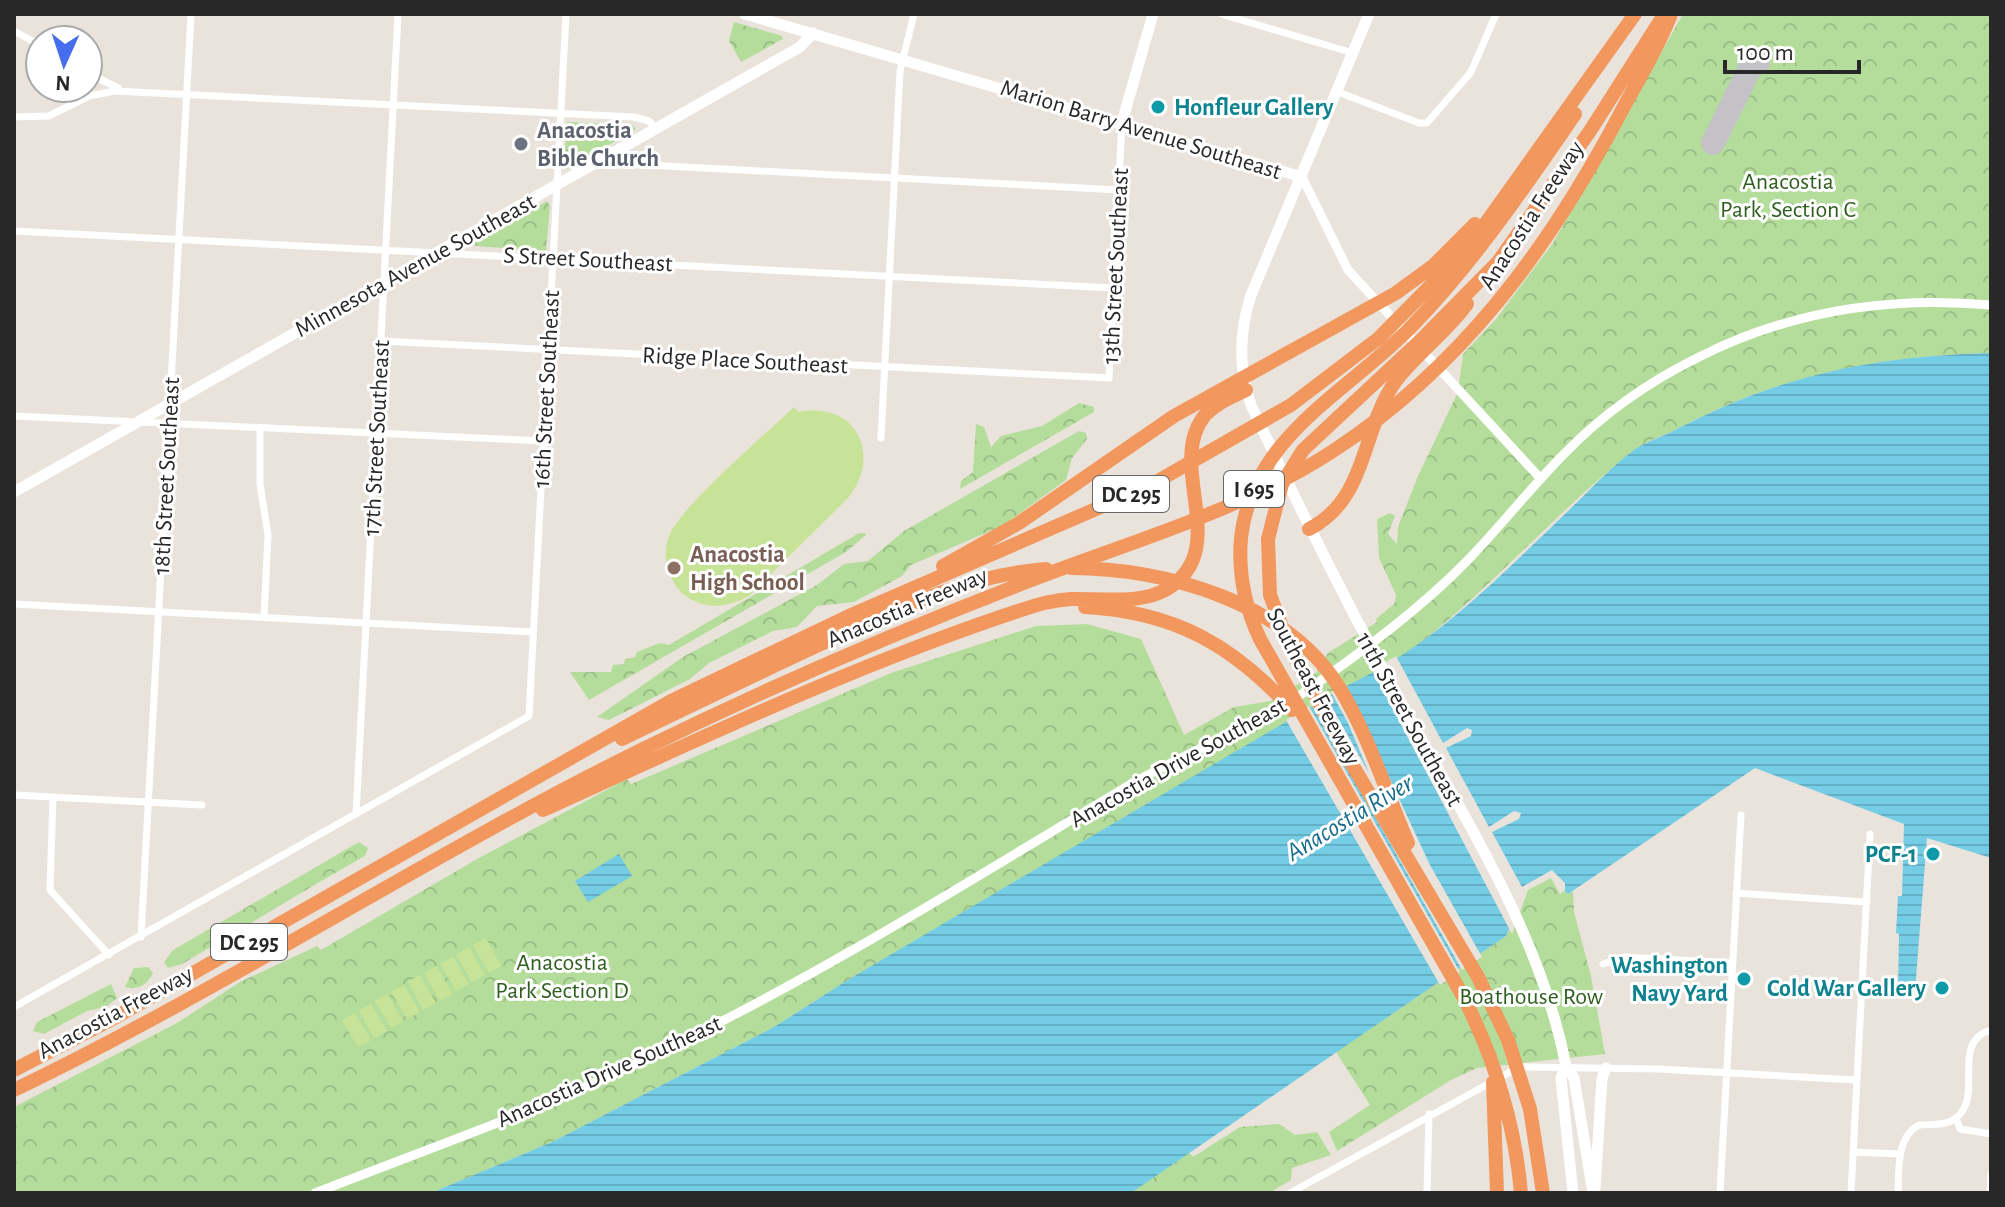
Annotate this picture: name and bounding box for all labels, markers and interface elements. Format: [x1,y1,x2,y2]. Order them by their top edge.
north arrow [24,24,104,104]
scale bar [1725,24,1859,74]
text: 100 m [1737,41,1794,65]
text: N [55,72,71,94]
street label: Marion Barry Avenue Southeast [997,76,1284,184]
place label: Honfleur Gallery [1174,96,1334,120]
marker: Honfleur Gallery [1149,98,1167,116]
place label: Anacostia Bible Church [537,119,659,171]
marker: Anacostia Bible Church [512,135,530,153]
street label: Anacostia Freeway [1475,137,1589,294]
street label: 13th Street Southeast [1099,167,1133,365]
park label: Anacostia Park, Section C [1720,170,1856,222]
street label: Minnesota Avenue Southeast [291,189,540,342]
street label: S Street Southeast [503,244,674,276]
street label: 16th Street Southeast [530,289,564,488]
street label: 17th Street Southeast [360,339,394,537]
street label: Ridge Place Southeast [642,344,849,378]
street label: 18th Street Southeast [150,376,184,575]
road number: I 695 [1224,471,1284,507]
road number: DC 295 [1093,476,1169,512]
place label: Anacostia High School [690,543,805,595]
marker: Anacostia High School [665,559,683,577]
street label: Anacostia Freeway [824,563,991,653]
street label: Southeast Freeway [1262,604,1365,769]
street label: 11th Street Southeast [1351,628,1467,811]
street label: Anacostia Drive Southeast [1066,693,1291,832]
water label: Anacostia River [1281,769,1419,866]
place label: PCF-1 [1865,843,1917,867]
marker: PCF-1 [1924,845,1942,863]
road number: DC 295 [211,924,287,960]
park label: Anacostia Park Section D [495,951,629,1003]
place label: Washington Navy Yard [1611,954,1728,1006]
street label: Anacostia Freeway [34,962,197,1064]
marker: Washington Navy Yard [1735,970,1753,988]
place label: Cold War Gallery [1767,977,1926,1001]
marker: Cold War Gallery [1933,979,1951,997]
park label: Boathouse Row [1459,985,1603,1009]
street label: Anacostia Drive Southeast [493,1011,726,1132]

